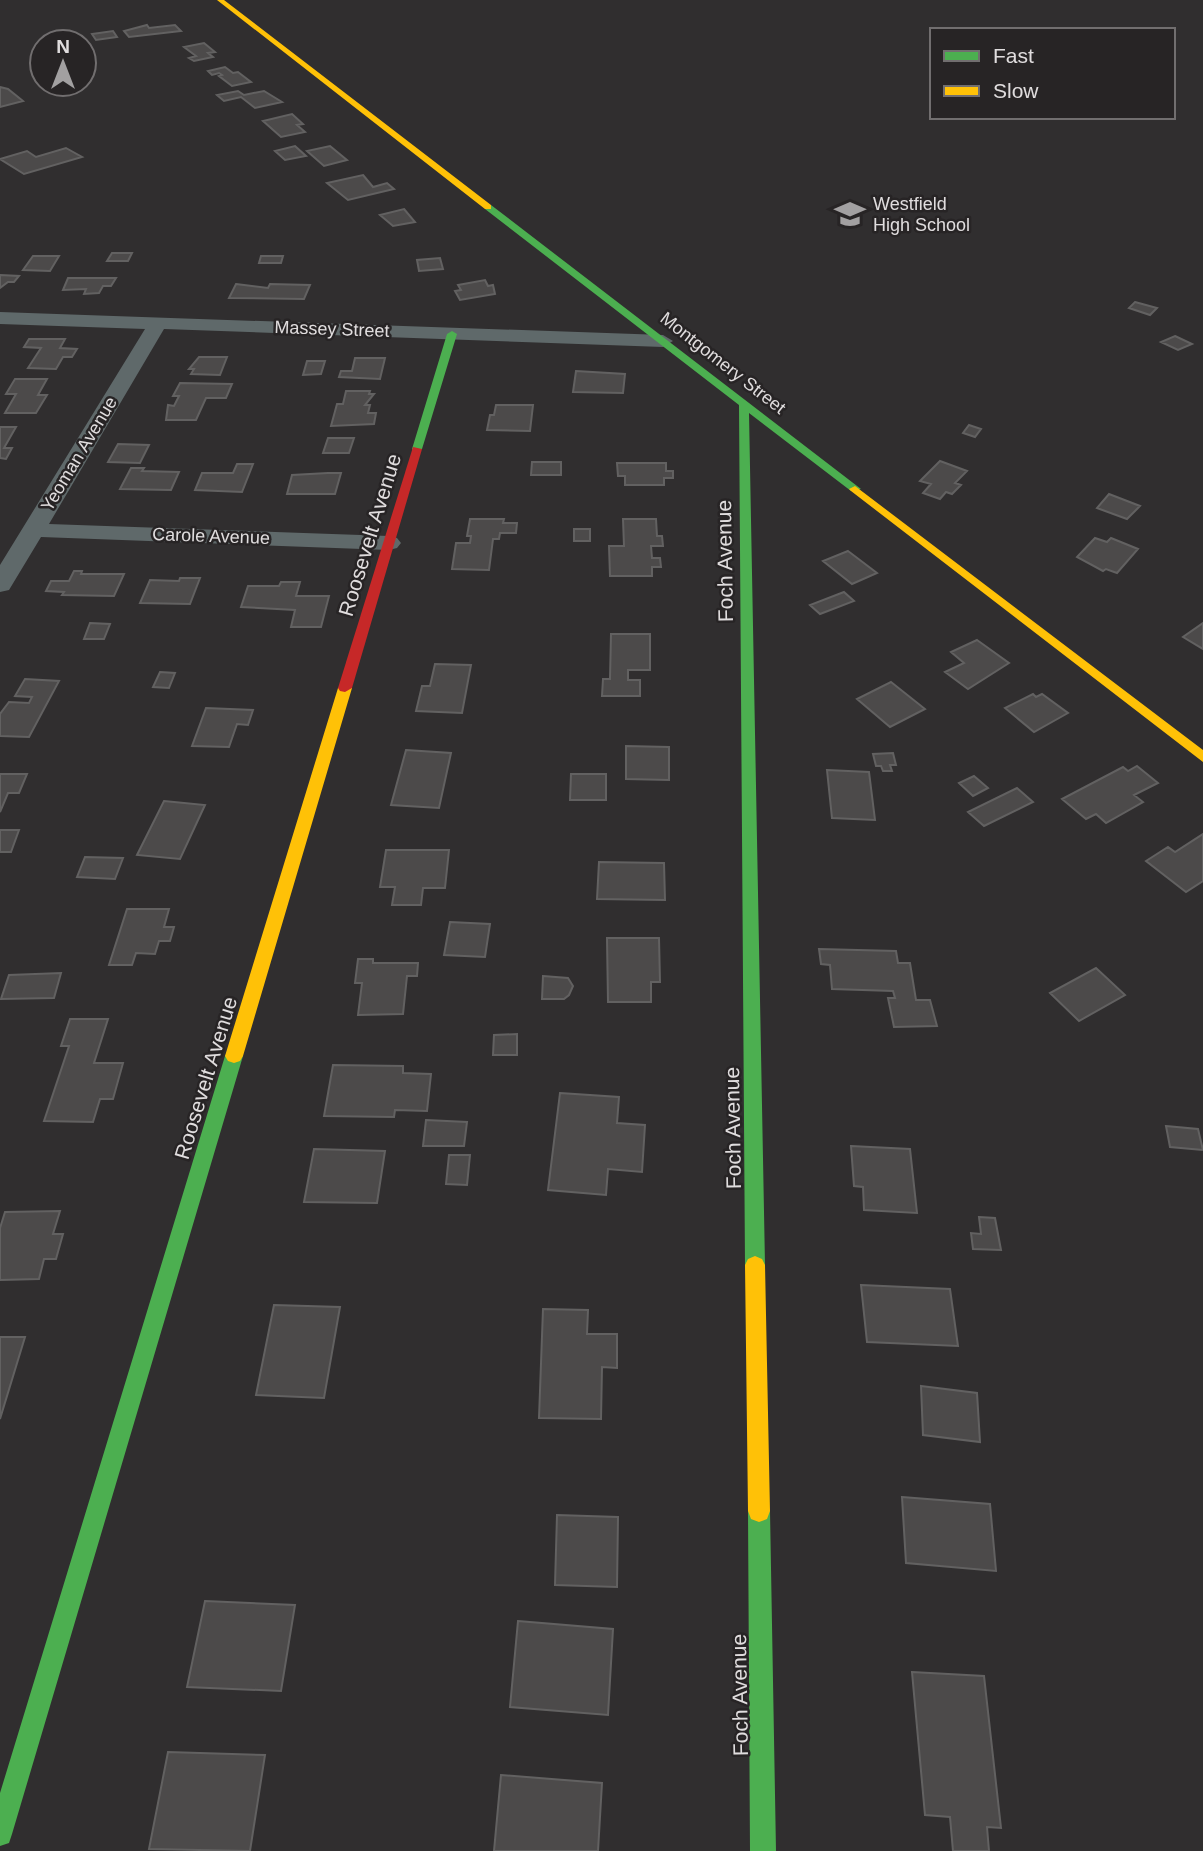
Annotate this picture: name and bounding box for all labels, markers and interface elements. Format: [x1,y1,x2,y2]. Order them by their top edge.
north arrow [28,28,98,98]
legend [930,28,1175,119]
text: N [56,36,70,57]
text: Fast [993,44,1034,67]
text: Slow [993,79,1039,102]
place label: Westfield High School [873,194,970,235]
school or university icon: Westfield High School [833,197,867,231]
street label: Montgomery Street [657,308,789,418]
street label: Massey Street [274,317,390,341]
street label: Yeoman Avenue [37,393,121,515]
street label: Roosevelt Avenue [334,451,405,619]
street label: Foch Avenue [712,500,737,622]
street label: Carole Avenue [152,524,270,548]
street label: Roosevelt Avenue [170,994,241,1162]
street label: Foch Avenue [720,1067,745,1189]
street label: Foch Avenue [727,1634,752,1756]

